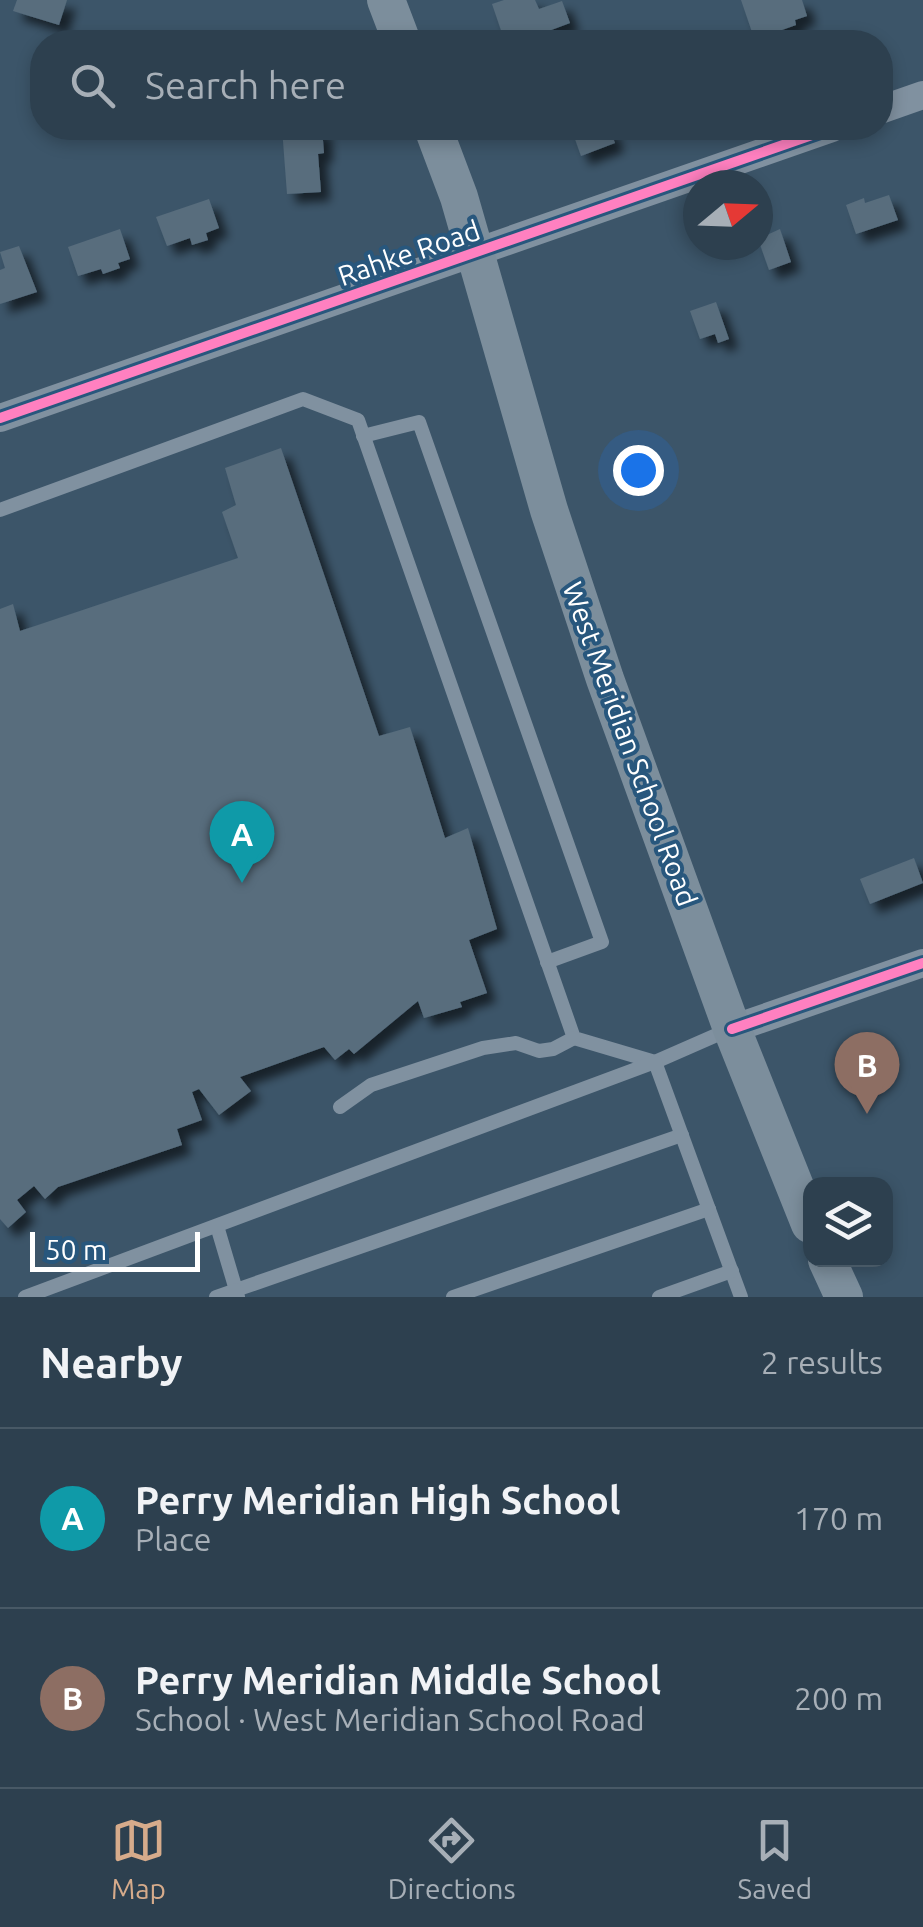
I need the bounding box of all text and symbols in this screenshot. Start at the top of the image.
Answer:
search box [30,30,893,140]
icon: search [65,58,120,113]
text: Search here [145,64,346,106]
north arrow [683,170,773,260]
street label: Rahke Road [334,214,484,291]
your location [613,445,664,496]
street label: West Meridian School Road [557,578,704,910]
pin: A [210,800,274,883]
pin: B [834,1032,900,1114]
map controls [803,1177,893,1267]
button: layers [803,1177,893,1267]
scale bar [30,1227,200,1272]
text: 50 m [45,1234,107,1265]
text: Nearby [40,1339,183,1386]
text: 2 results [761,1344,883,1380]
text: Perry Meridian High School [135,1479,620,1521]
text: A [61,1500,84,1536]
text: 170 m [794,1500,883,1536]
text: Place [135,1521,211,1557]
text: Perry Meridian Middle School [135,1659,661,1701]
text: B [62,1680,83,1716]
text: 200 m [794,1680,883,1716]
text: School · West Meridian School Road [135,1701,645,1737]
tab: Map [111,1813,166,1904]
tab: Directions [388,1813,516,1904]
tab: Saved [738,1813,812,1904]

